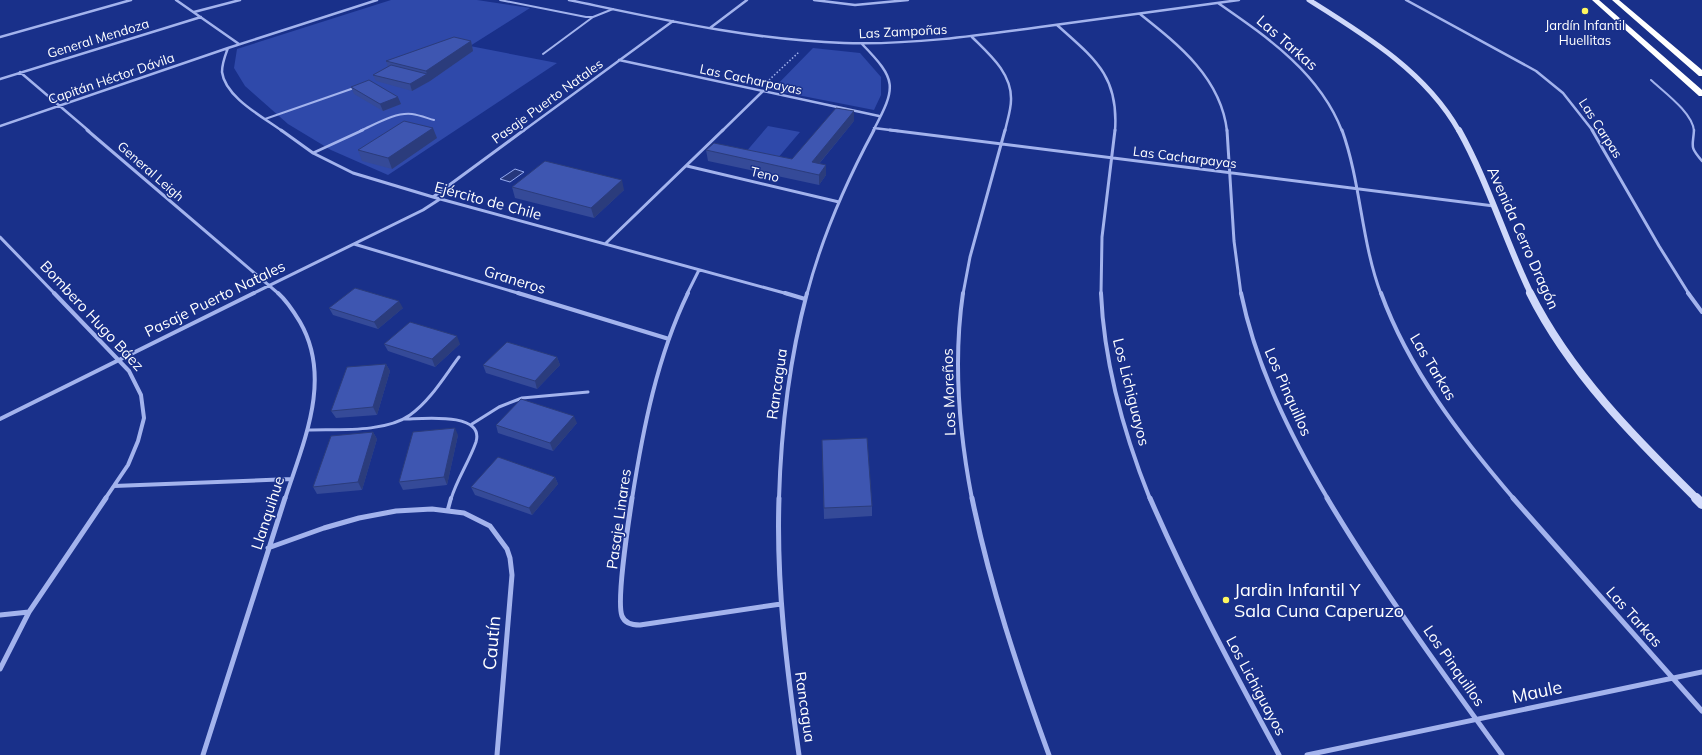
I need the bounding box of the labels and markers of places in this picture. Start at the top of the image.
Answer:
marker: Jardín Infantil Huellitas [1580,6,1590,16]
place label: Jardín Infantil Huellitas [1545,17,1625,48]
place label: Jardin Infantil Y Sala Cuna Caperuzo [1234,578,1404,622]
marker: Jardin Infantil Y Sala Cuna Caperuzo [1221,595,1231,605]

